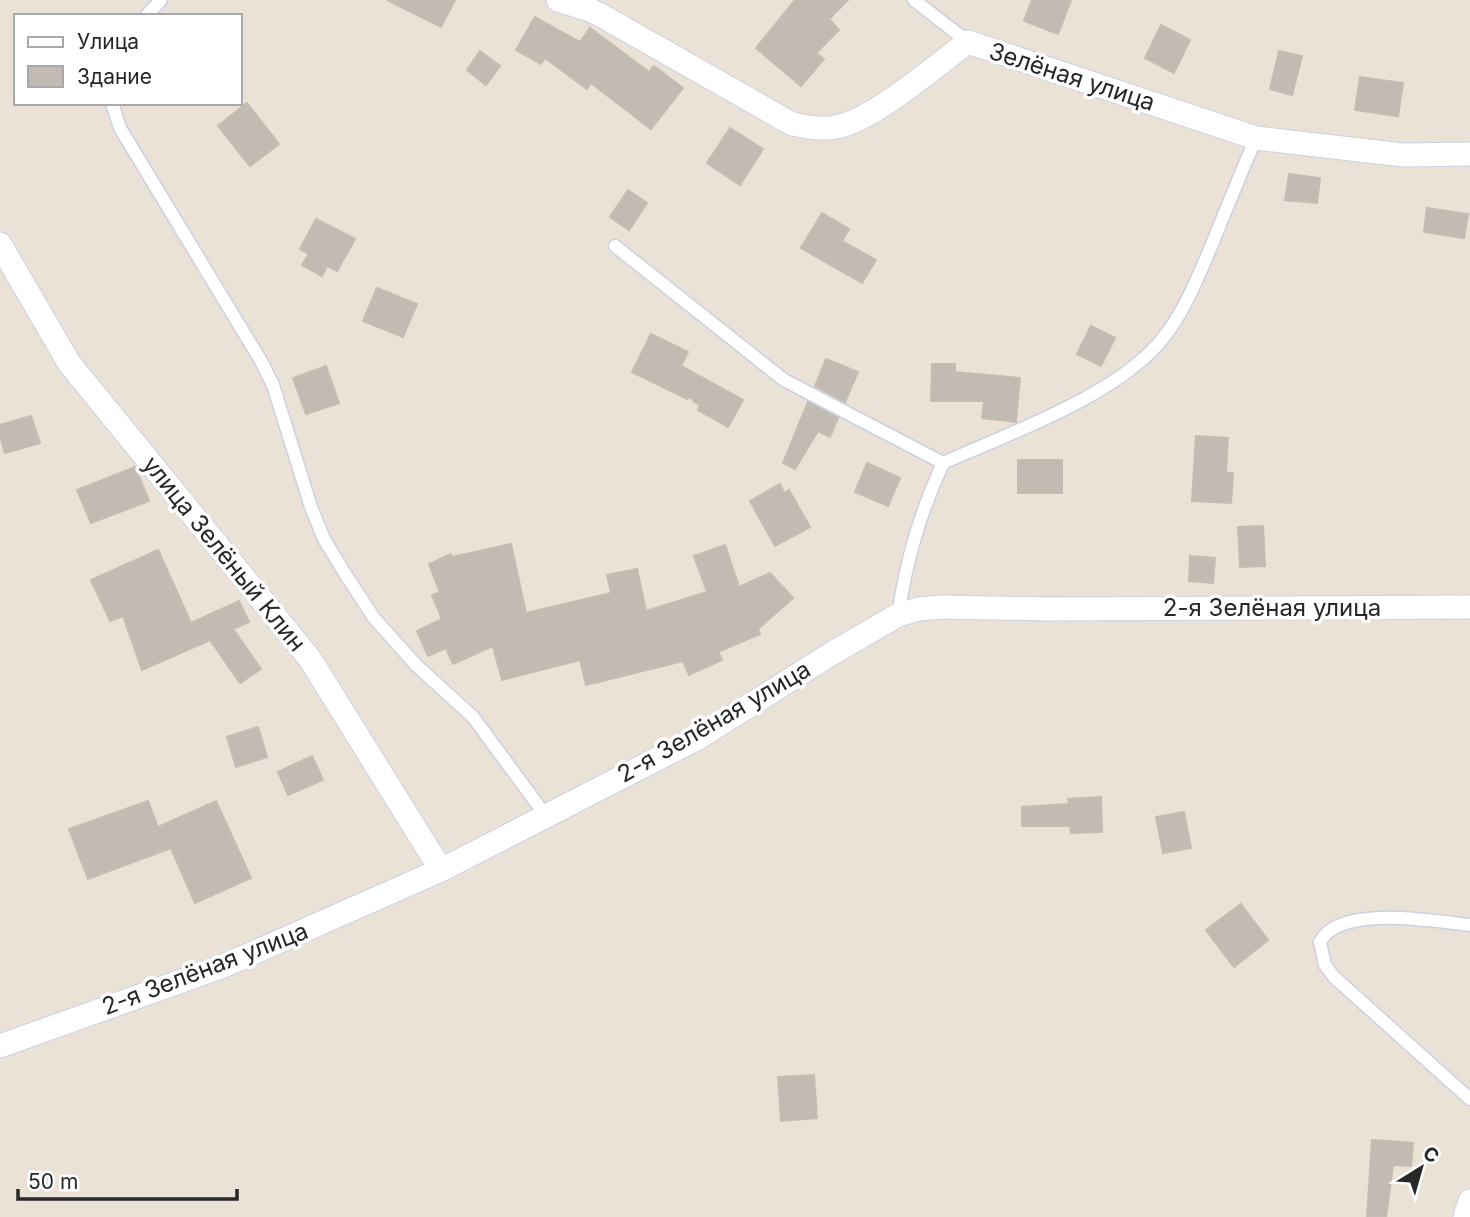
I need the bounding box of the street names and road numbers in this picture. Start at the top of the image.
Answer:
street label: Зелёная улица [986,36,1159,117]
street label: улица Зелёный Клин [137,450,312,657]
street label: 2-я Зелёная улица [1163,593,1381,622]
street label: 2-я Зелёная улица [612,654,816,789]
street label: 2-я Зелёная улица [98,916,312,1021]

